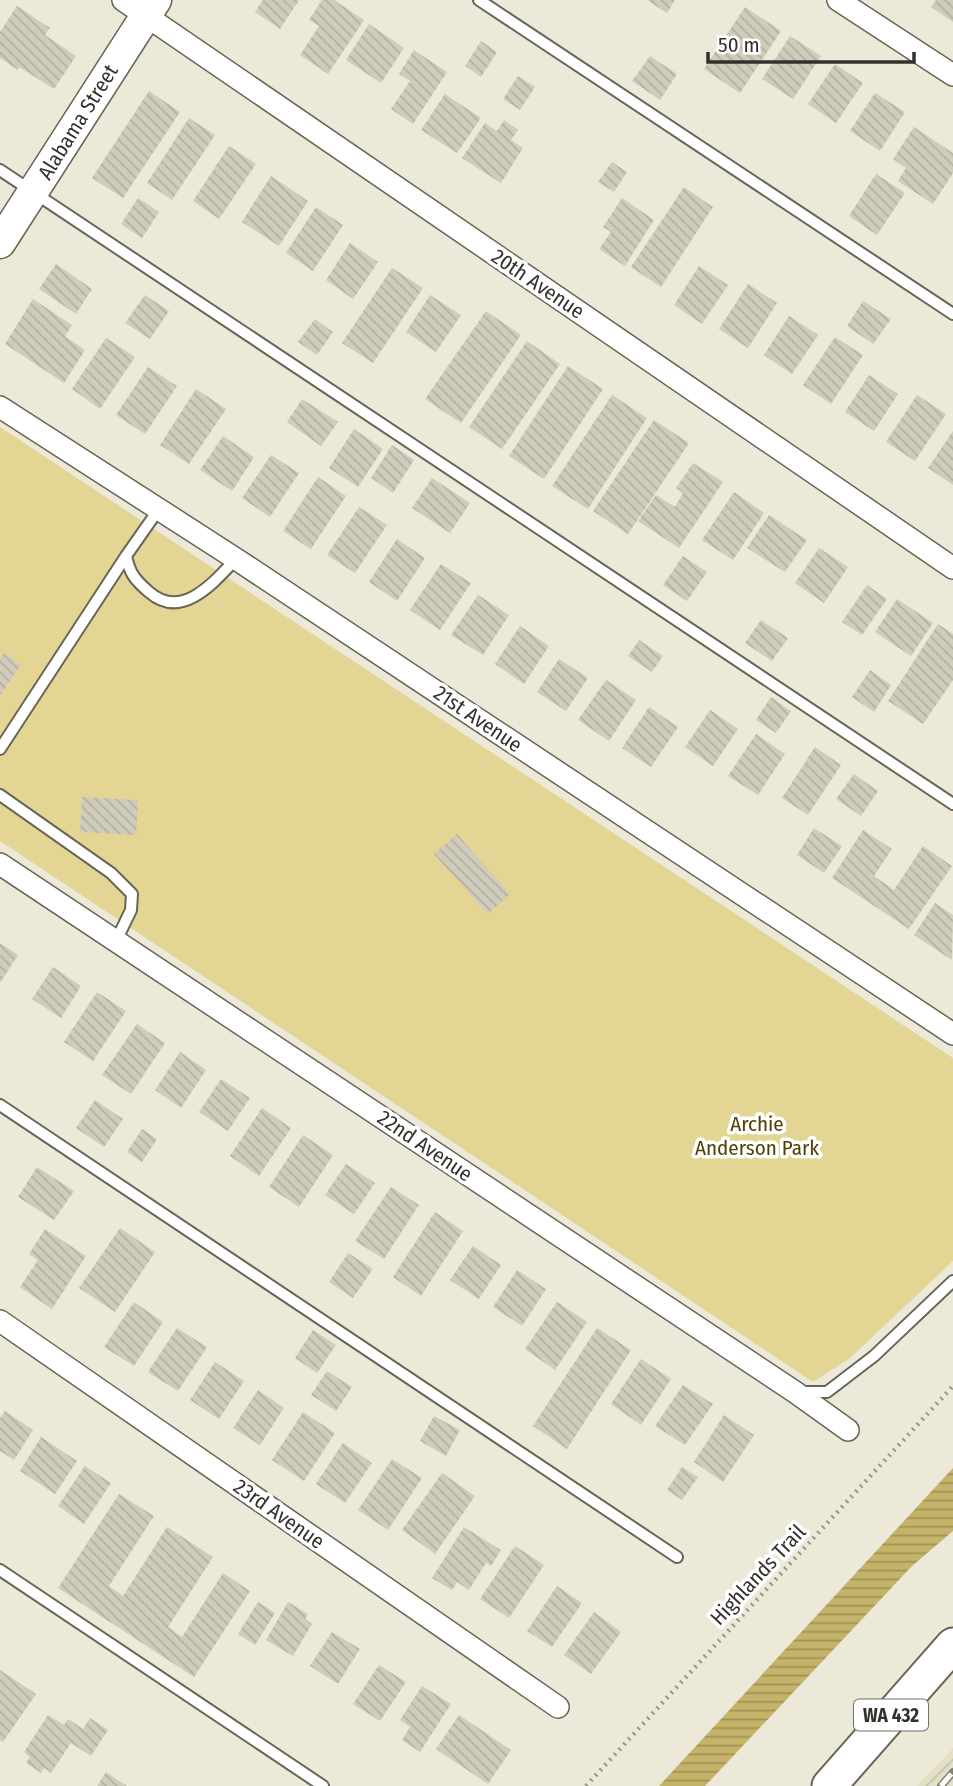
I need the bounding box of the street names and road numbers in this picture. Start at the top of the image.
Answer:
street label: Alabama Street [32,59,124,184]
street label: 20th Avenue [487,244,589,324]
street label: 21st Avenue [429,680,527,758]
street label: 22nd Avenue [373,1105,477,1187]
street label: 23rd Avenue [229,1473,329,1555]
street label: Highlands Trail [705,1519,811,1631]
road number: WA 432 [854,1700,928,1730]

